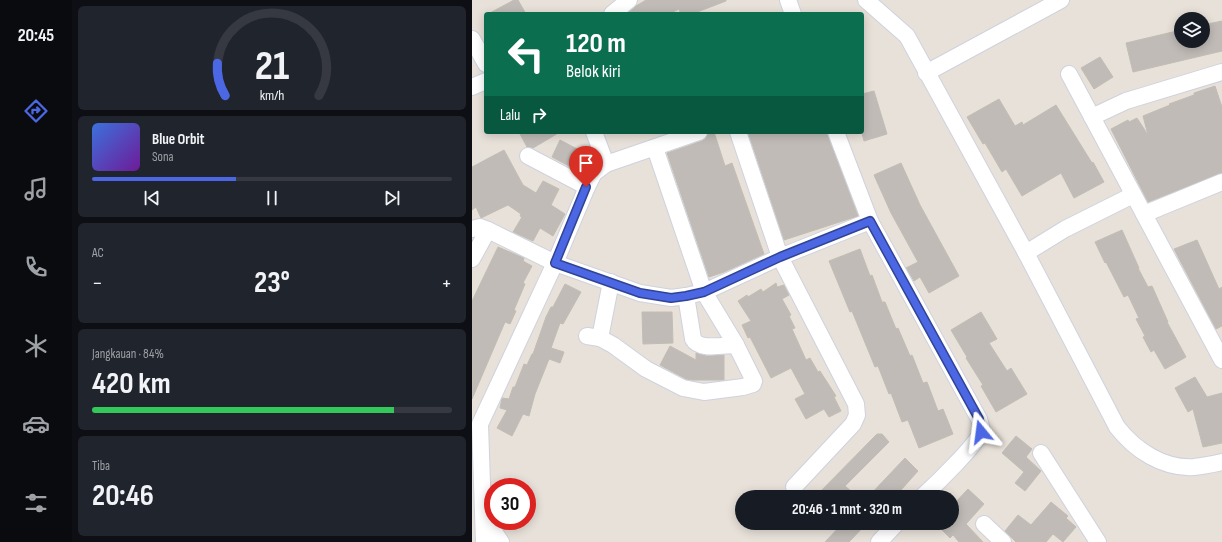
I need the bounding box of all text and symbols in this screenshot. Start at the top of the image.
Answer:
map controls [1174,12,1210,48]
button: layers [1174,12,1210,48]
text: 20:45 [18,25,54,46]
text: 120 m [566,27,626,60]
icon: left [500,28,552,80]
text: 21 [255,42,289,91]
text: Belok kiri [566,61,621,82]
text: km/h [260,87,284,104]
icon: directions [22,97,50,125]
icon: right [528,104,550,126]
text: Lalu [500,106,520,125]
text: Blue Orbit [152,130,204,149]
pin [569,146,603,187]
text: Sona [152,149,174,165]
icon: arrive [575,152,597,174]
icon: music [22,175,50,203]
icon: previous [141,187,163,209]
icon: pause [261,187,283,209]
icon: next [381,187,403,209]
text: AC [92,245,104,261]
icon: phone [22,253,50,281]
text: 23° [254,265,290,301]
text: − [92,270,103,297]
text: + [441,270,452,297]
icon: climate [22,332,50,360]
text: Jangkauan · 84% [92,346,164,362]
text: 420 km [92,366,171,402]
icon: car [22,410,50,438]
position arrow [960,411,1002,453]
text: Tiba [92,458,110,474]
text: 20:46 [92,478,154,514]
speed limit sign: 30 [484,478,536,530]
icon: filters [22,489,50,517]
text: 20:46 · 1 mnt · 320 m [792,500,902,519]

